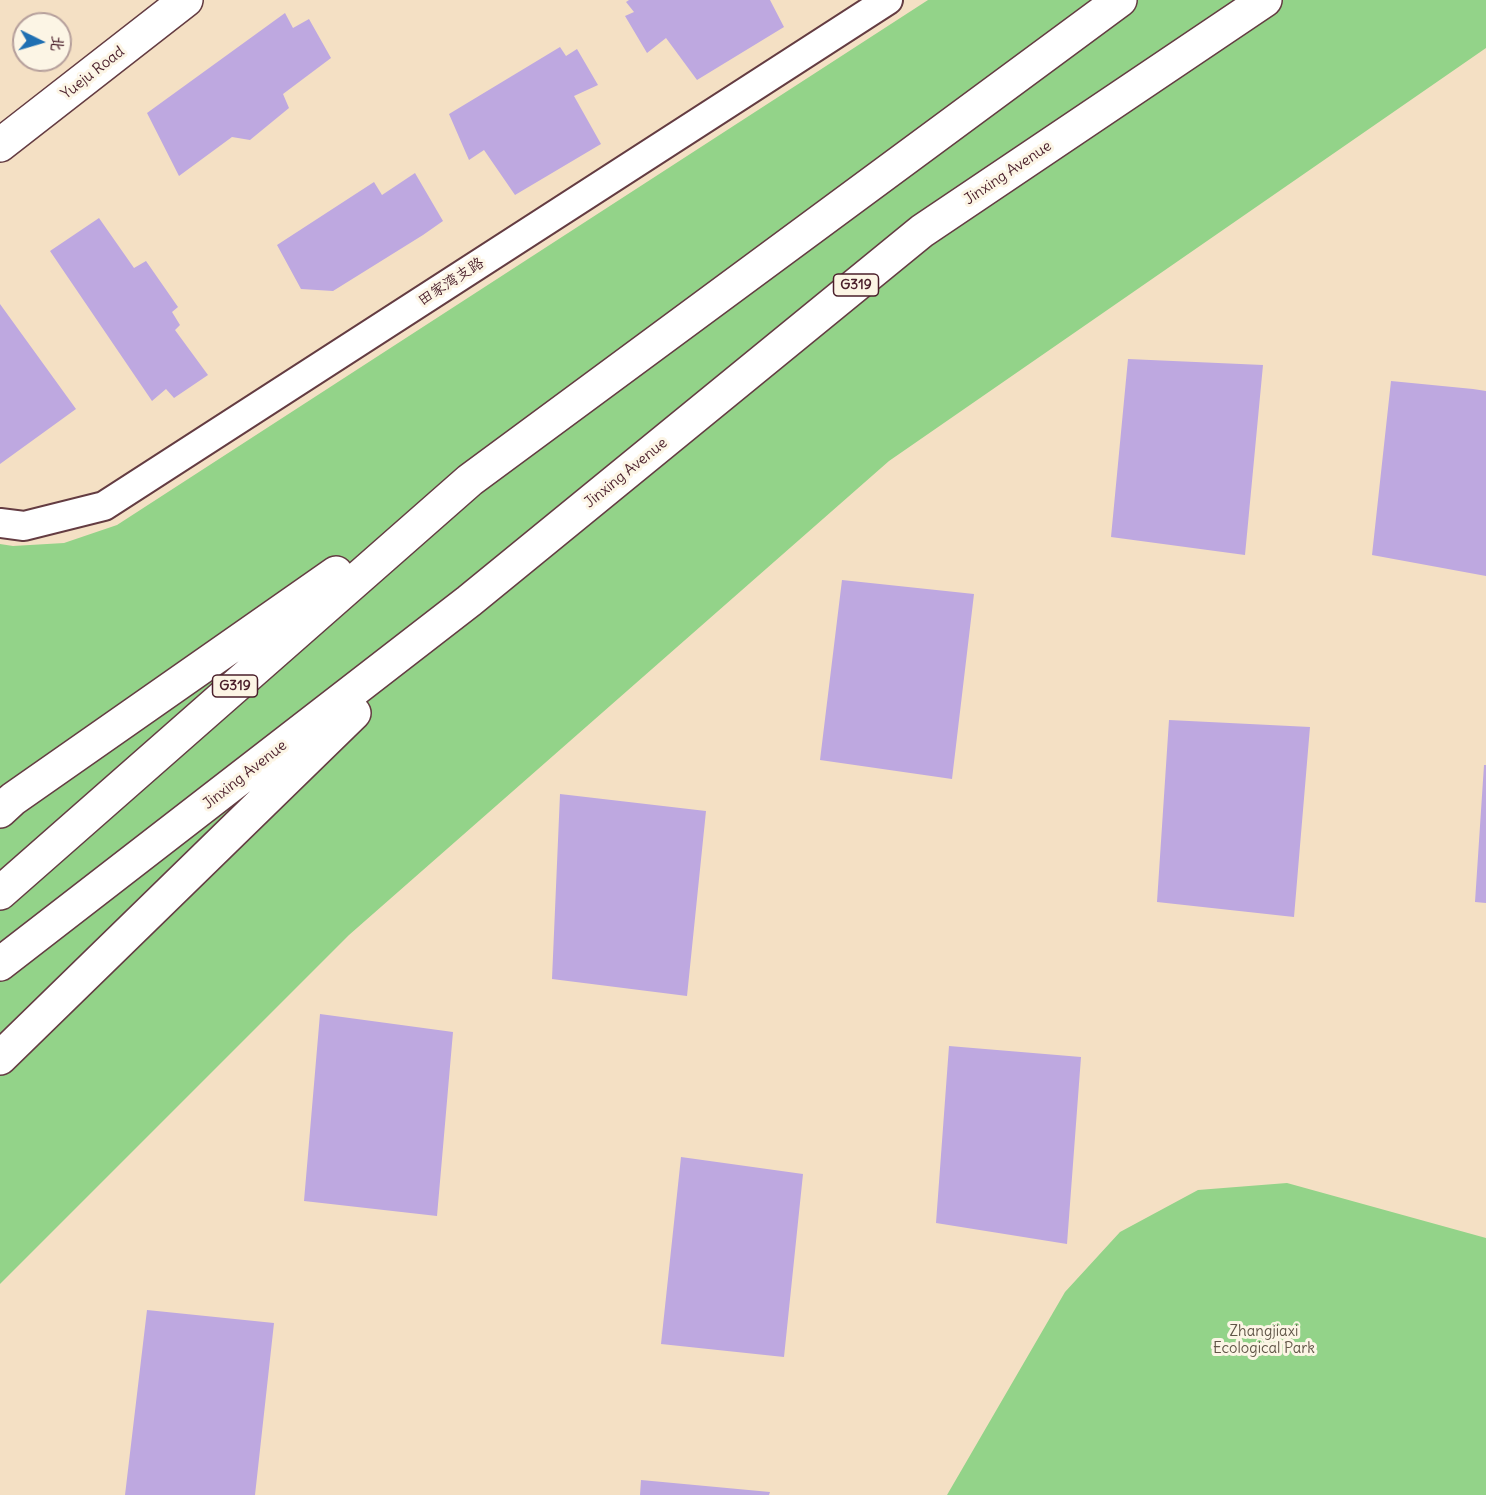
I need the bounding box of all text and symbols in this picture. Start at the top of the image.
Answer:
north arrow [12,12,72,72]
text: 北 [47,35,69,52]
street label: Yueju Road [58,43,128,103]
street label: Jinxing Avenue [961,137,1055,209]
street label: 田家湾支路 [415,254,487,310]
road number: G319 [834,274,878,296]
street label: Jinxing Avenue [581,434,671,512]
road number: G319 [212,675,258,697]
street label: Jinxing Avenue [199,737,291,813]
park label: Zhangjiaxi Ecological Park [1213,1323,1315,1358]

